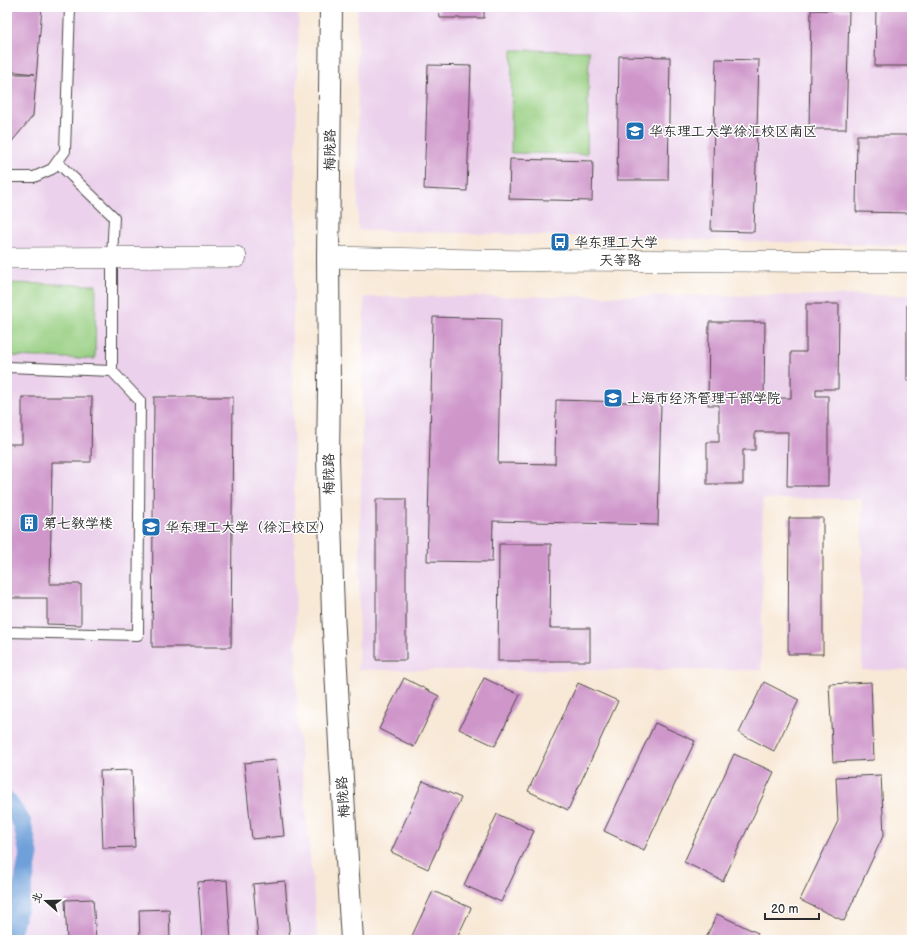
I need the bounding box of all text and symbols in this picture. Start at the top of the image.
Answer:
school or university icon: 华东理工大学徐汇校区南区 [624,120,646,142]
place label: 华东理工大学徐汇校区南区 [649,123,817,140]
street label: 梅陇路 [321,129,339,171]
bus stop icon: 华东理工大学 [549,231,571,253]
place label: 华东理工大学 [574,234,658,251]
street label: 天等路 [599,252,641,269]
school or university icon: 上海市经济管理干部学院 [602,387,624,409]
place label: 上海市经济管理干部学院 [627,390,781,407]
street label: 梅陇路 [320,453,338,495]
building icon: 第七教学楼 [18,512,40,534]
place label: 第七教学楼 [43,515,113,532]
school or university icon: 华东理工大学（徐汇校区） [140,516,162,538]
place label: 华东理工大学（徐汇校区） [165,519,333,536]
street label: 梅陇路 [333,775,353,819]
north arrow [26,881,66,921]
text: 北 [29,890,45,905]
scale bar [765,895,819,921]
text: 20 m [771,902,798,917]

